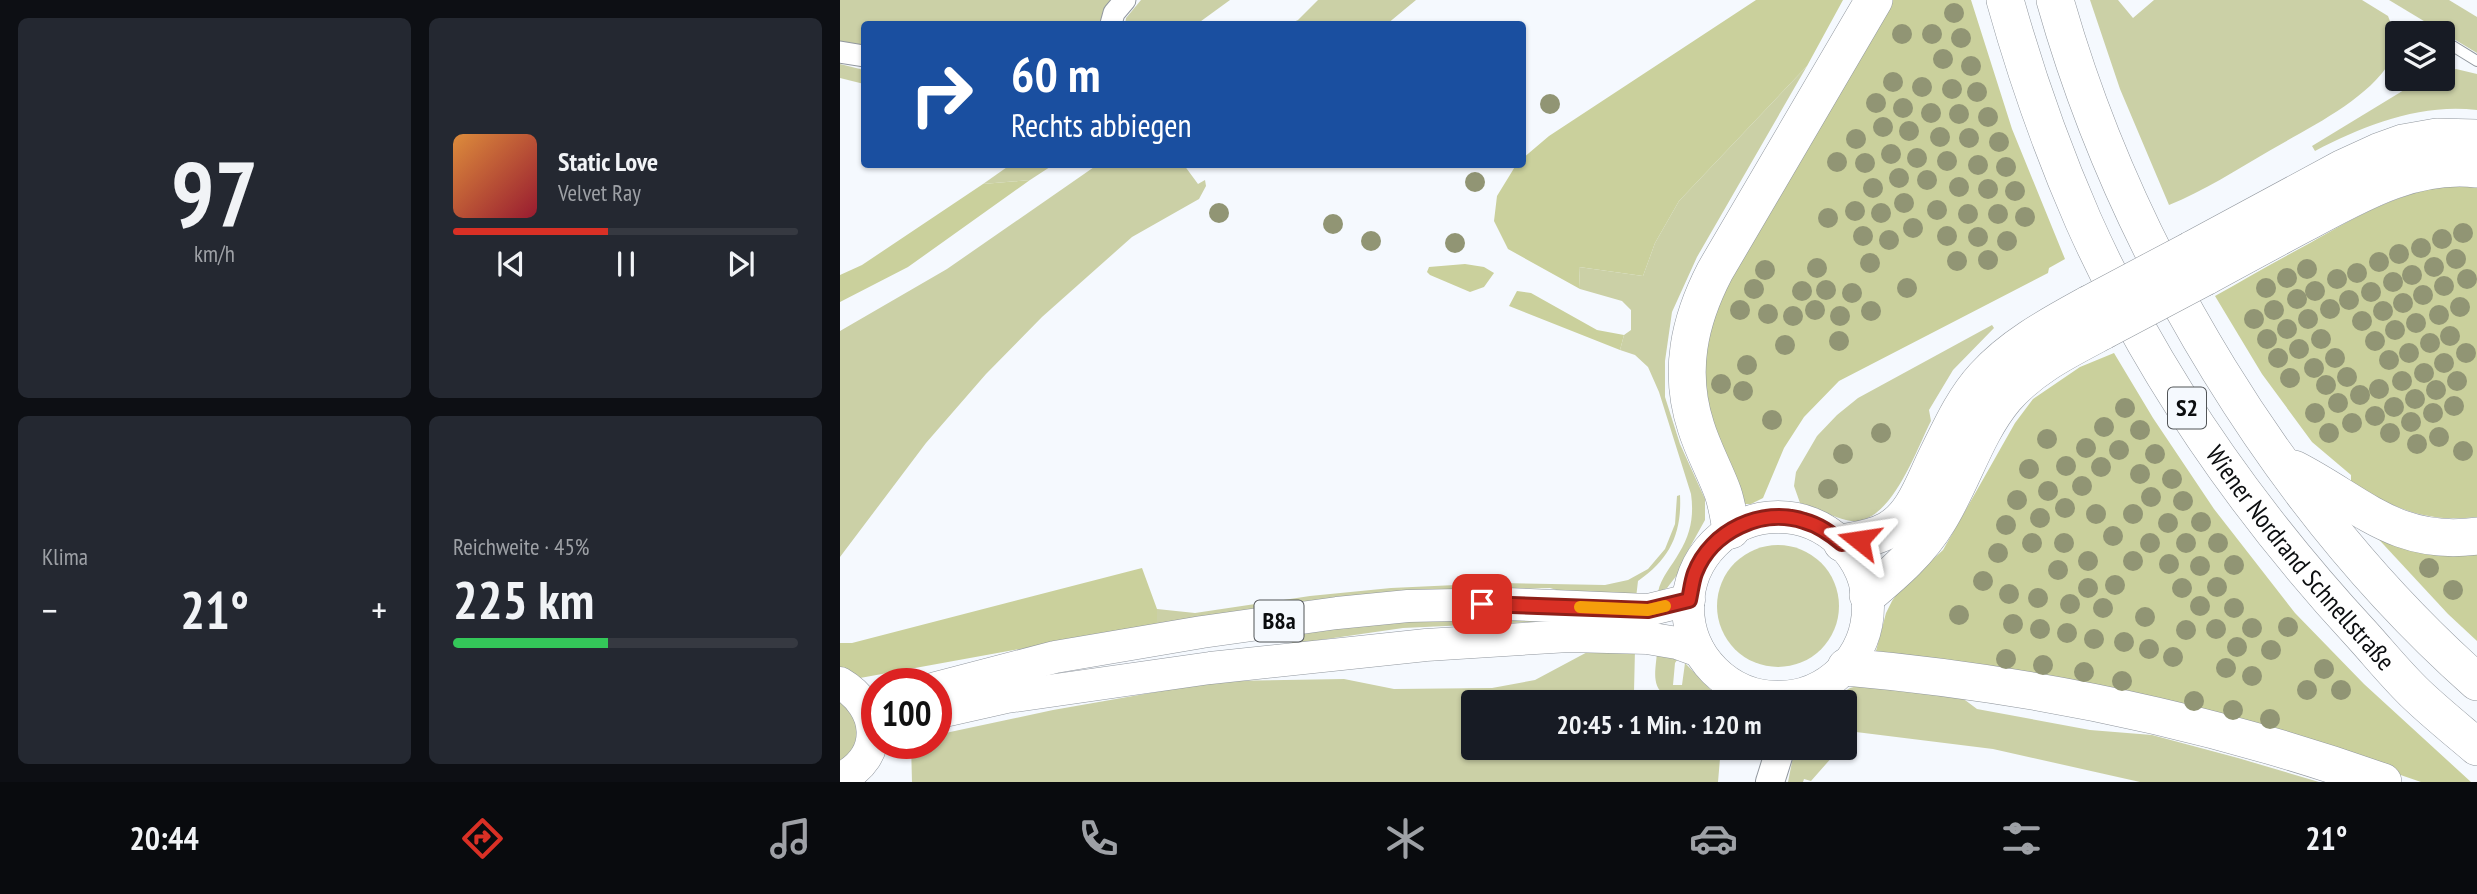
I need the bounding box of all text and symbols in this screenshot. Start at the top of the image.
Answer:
map controls [2385,21,2455,91]
button: layers [2385,21,2455,91]
text: 60 m [1011,42,1100,106]
icon: right [896,49,987,140]
text: Rechts abbiegen [1011,104,1192,146]
text: 97 [171,134,258,252]
text: Static Love [558,145,658,178]
text: Velvet Ray [558,178,641,207]
text: km/h [194,239,235,268]
icon: previous [492,245,530,283]
icon: pause [607,245,645,283]
icon: next [722,245,760,283]
road number: S2 [2168,388,2206,428]
street label: Wiener Nordrand Schnellstraße [2199,439,2402,677]
position arrow [1822,503,1896,577]
text: Reichweite · 45% [453,532,589,561]
text: Klima [42,542,88,571]
text: 225 km [453,566,594,633]
pin [1452,574,1512,634]
text: 21° [180,576,249,643]
text: − [42,585,58,634]
text: + [371,585,387,634]
icon: arrive [1463,585,1501,623]
road number: B8a [1254,600,1304,642]
speed limit sign: 100 [861,668,952,759]
text: 20:45 · 1 Min. · 120 m [1557,708,1761,741]
icon: directions [458,814,507,863]
icon: music [766,814,815,863]
icon: phone [1074,814,1123,863]
icon: climate [1381,814,1430,863]
icon: car [1689,814,1738,863]
icon: filters [1997,814,2046,863]
text: 20:44 [129,817,199,859]
text: 21° [2305,817,2348,859]

